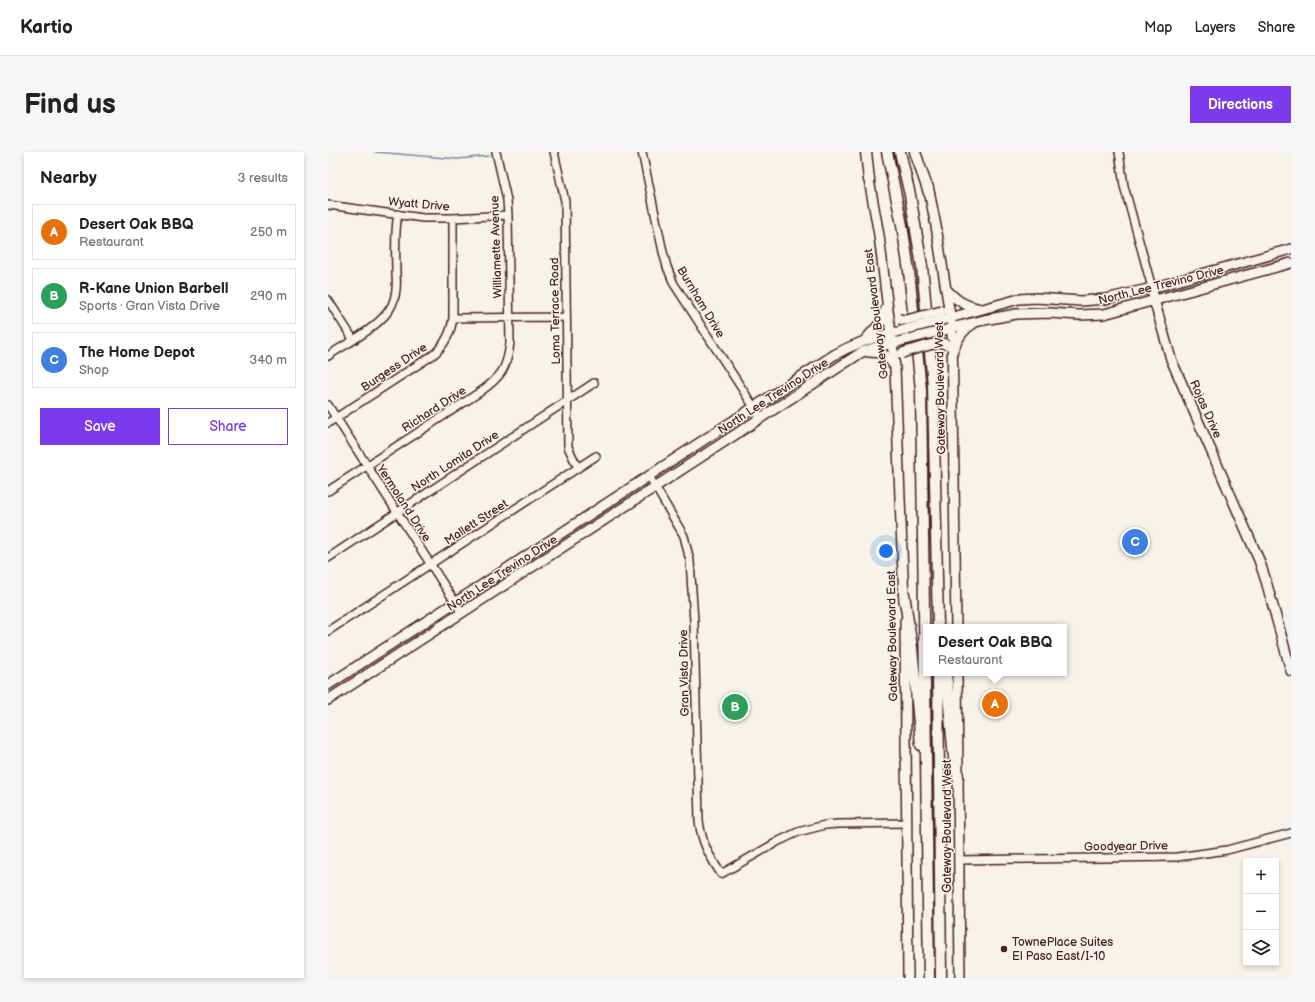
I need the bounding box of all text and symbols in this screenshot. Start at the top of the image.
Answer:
text: Kartio [20,16,73,39]
text: Map [1144,19,1172,36]
text: Layers [1194,19,1236,36]
text: Share [1258,19,1295,36]
button: Directions [1190,86,1291,123]
text: Find us [24,88,116,121]
text: Nearby [40,168,97,188]
text: 3 results [237,170,288,186]
street label: Wyatt Drive [388,194,450,215]
street label: Williamette Avenue [487,195,506,299]
text: Desert Oak BBQ [79,215,193,234]
text: A [50,224,58,240]
text: 250 m [250,224,287,240]
text: Restaurant [79,234,144,250]
street label: Gateway Boulevard East [861,248,892,380]
street label: Loma Terrace Road [547,257,564,365]
street label: North Lee Trevino Drive [1097,263,1225,308]
street label: Burnham Drive [673,264,728,341]
text: R-Kane Union Barbell [79,279,228,298]
text: B [49,288,59,304]
text: 290 m [250,288,287,304]
text: Sports · Gran Vista Drive [79,298,220,314]
street label: Gateway Boulevard West [932,321,949,455]
street label: Burgess Drive [358,340,430,395]
text: The Home Depot [79,343,195,362]
text: C [49,352,59,368]
text: 340 m [249,352,287,368]
street label: North Lee Trevino Drive [715,355,831,438]
text: Shop [79,362,109,378]
street label: Rojas Drive [1186,378,1225,441]
street label: Richard Drive [399,383,469,436]
button: Save [40,408,160,445]
button: Share [168,408,288,445]
street label: North Lomita Drive [409,427,502,495]
street label: Yermoland Drive [373,461,434,545]
street label: Mallett Street [442,496,511,549]
pin: C [1122,527,1148,557]
street label: North Lee Trevino Drive [444,532,560,615]
your location [876,541,896,561]
street label: Gateway Boulevard East [884,570,901,702]
popup [923,624,1067,676]
street label: Gran Vista Drive [676,629,693,717]
text: Desert Oak BBQ [938,633,1052,652]
text: Restaurant [938,652,1003,668]
pin: A [982,689,1008,719]
pin: B [722,692,748,722]
street label: Gateway Boulevard West [940,759,955,893]
street label: Goodyear Drive [1084,838,1168,855]
map controls [1243,858,1279,966]
button: + [1243,858,1279,894]
button: − [1243,894,1279,930]
button: layers [1243,930,1279,966]
place label: TownePlace Suites El Paso East/I-10 [1012,935,1113,964]
marker: TownePlace Suites El Paso East/I-10 [999,944,1009,954]

